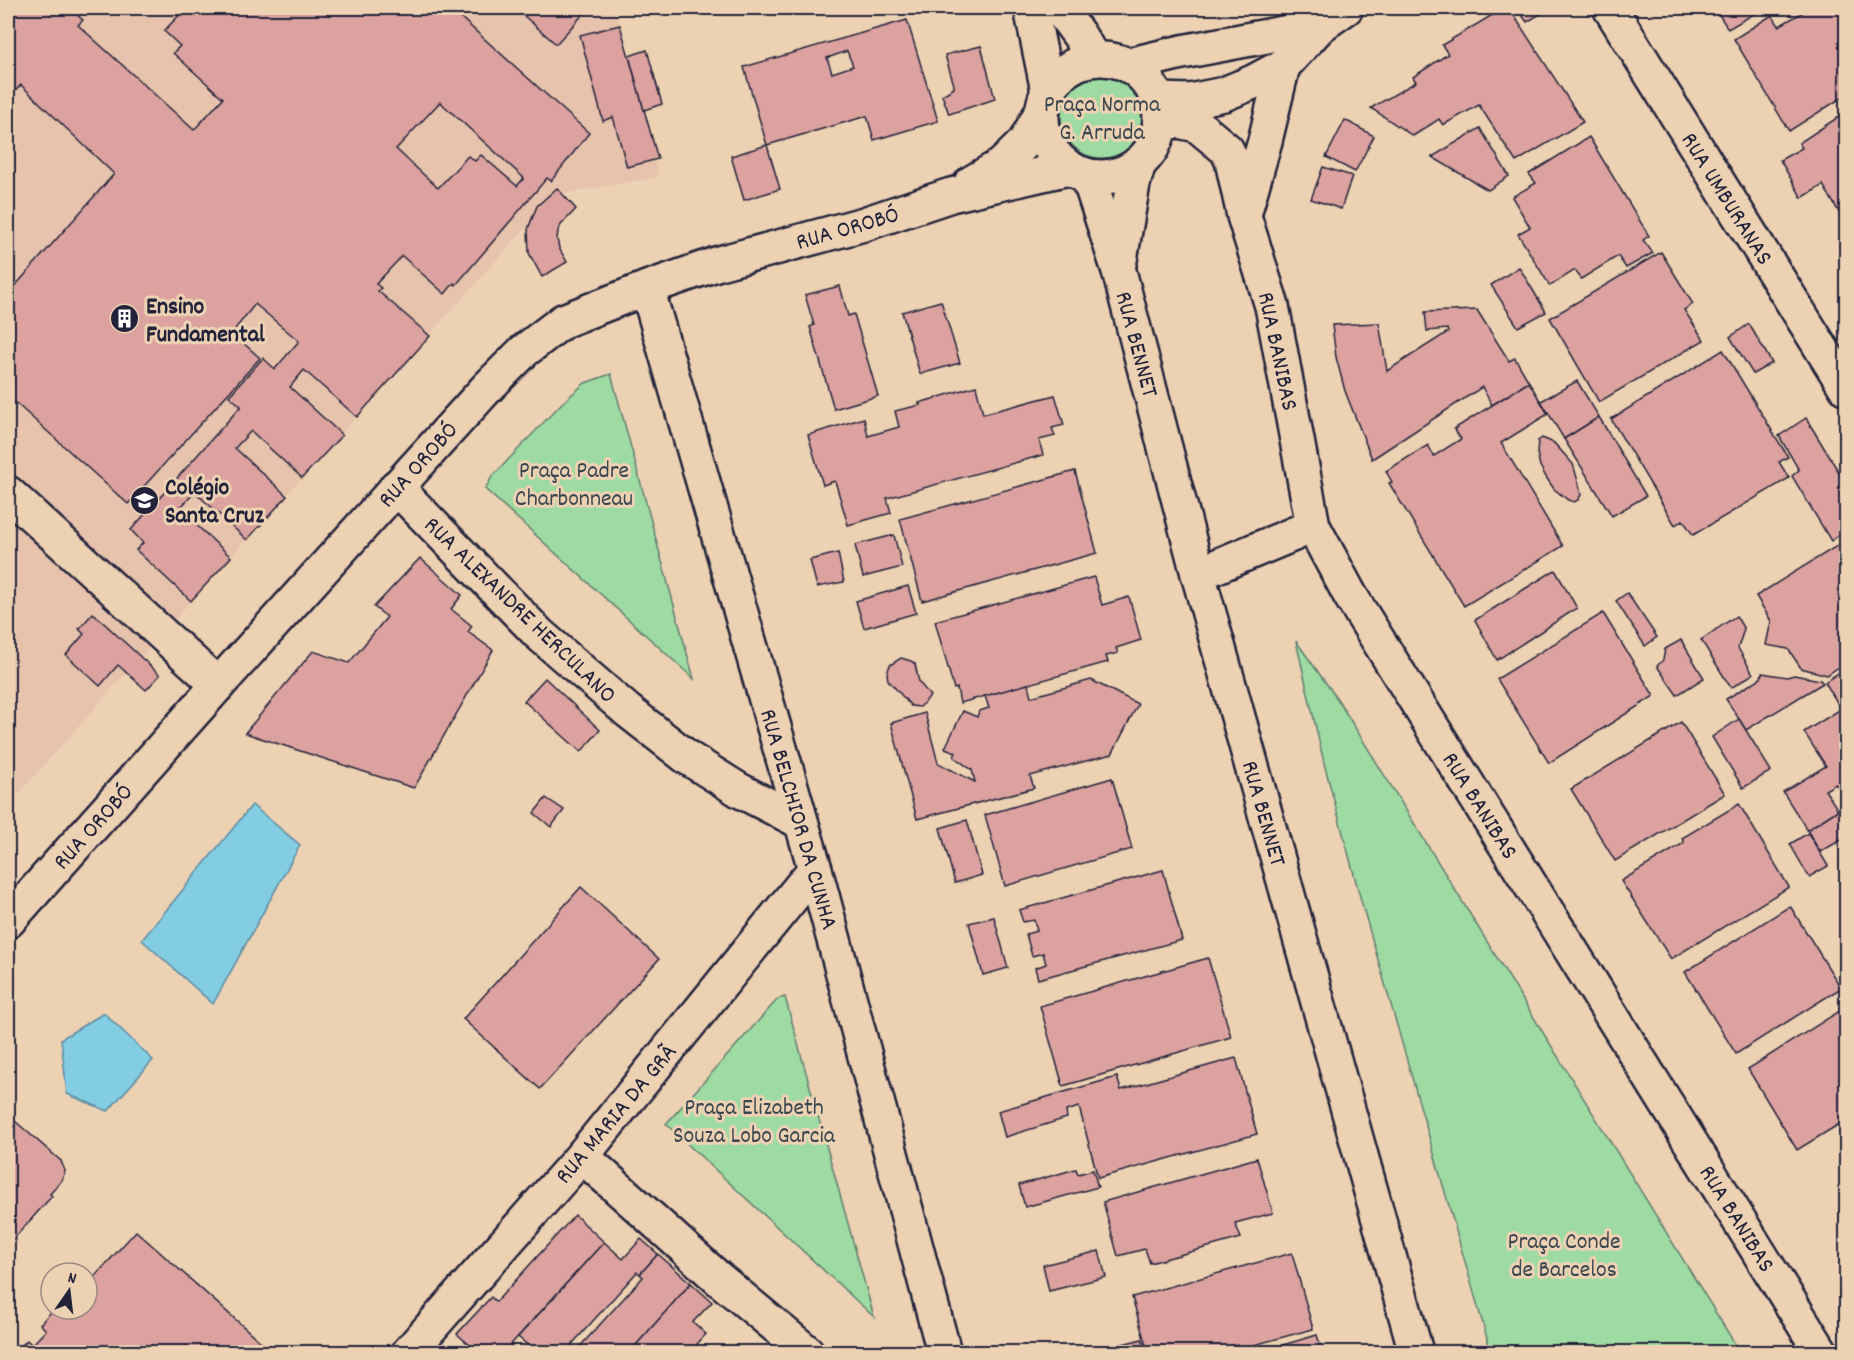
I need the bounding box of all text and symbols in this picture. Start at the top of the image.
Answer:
park label: Praça Norma G. Arruda [1044,89,1161,151]
street label: RUA UMBURANAS [1671,127,1780,273]
street label: RUA OROBÓ [792,199,903,261]
street label: RUA BENNET [1105,288,1166,402]
street label: RUA BANIBAS [1247,289,1305,414]
place label: Ensino Fundamental [146,291,265,353]
building icon: Ensino Fundamental [109,303,141,335]
street label: RUA OROBÓ [371,415,467,517]
park label: Praça Padre Charbonneau [515,455,633,517]
place label: Colégio Santa Cruz [165,472,265,534]
school or university icon: Colégio Santa Cruz [128,484,160,516]
street label: RUA ALEXANDRE HERCULANO [415,510,623,712]
street label: RUA BELCHIOR DA CUNHA [749,705,845,934]
street label: RUA BANIBAS [1432,746,1525,867]
street label: RUA BENNET [1231,757,1293,871]
street label: RUA OROBÓ [46,777,142,879]
street label: RUA MARIA DA GRÃ [548,1037,686,1192]
park label: Praça Elizabeth Souza Lobo Garcia [673,1092,836,1154]
street label: RUA BANIBAS [1689,1159,1782,1280]
park label: Praça Conde de Barcelos [1508,1226,1620,1288]
north arrow [39,1261,99,1321]
text: N [65,1267,79,1291]

